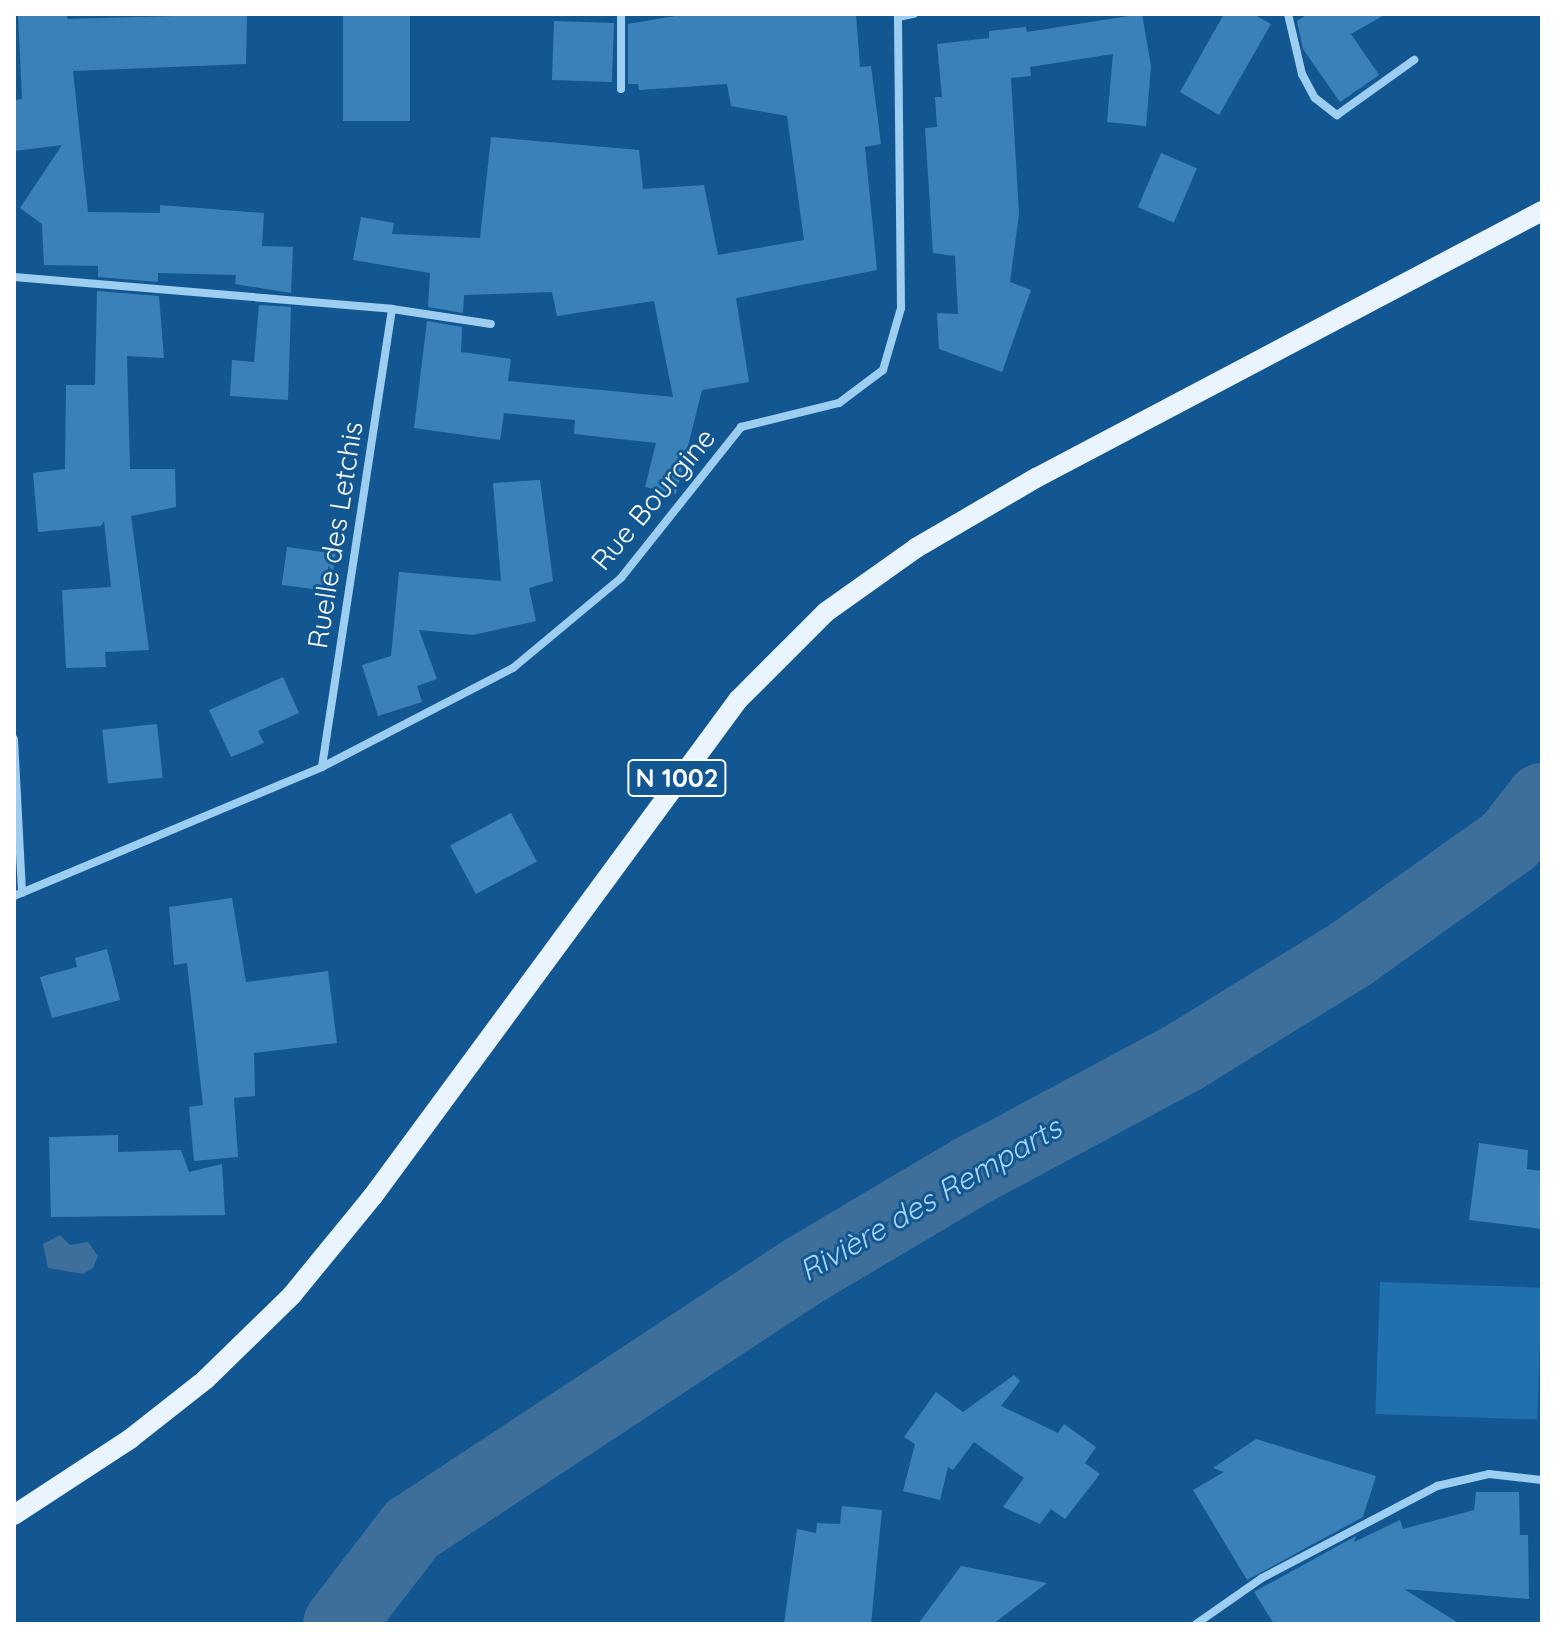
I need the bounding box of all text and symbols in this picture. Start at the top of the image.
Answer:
street label: Ruelle des Letchis [300,419,370,651]
street label: Rue Bourgine [584,421,722,577]
road number: N 1002 [627,756,727,800]
water label: Rivière des Remparts [793,1109,1067,1289]

